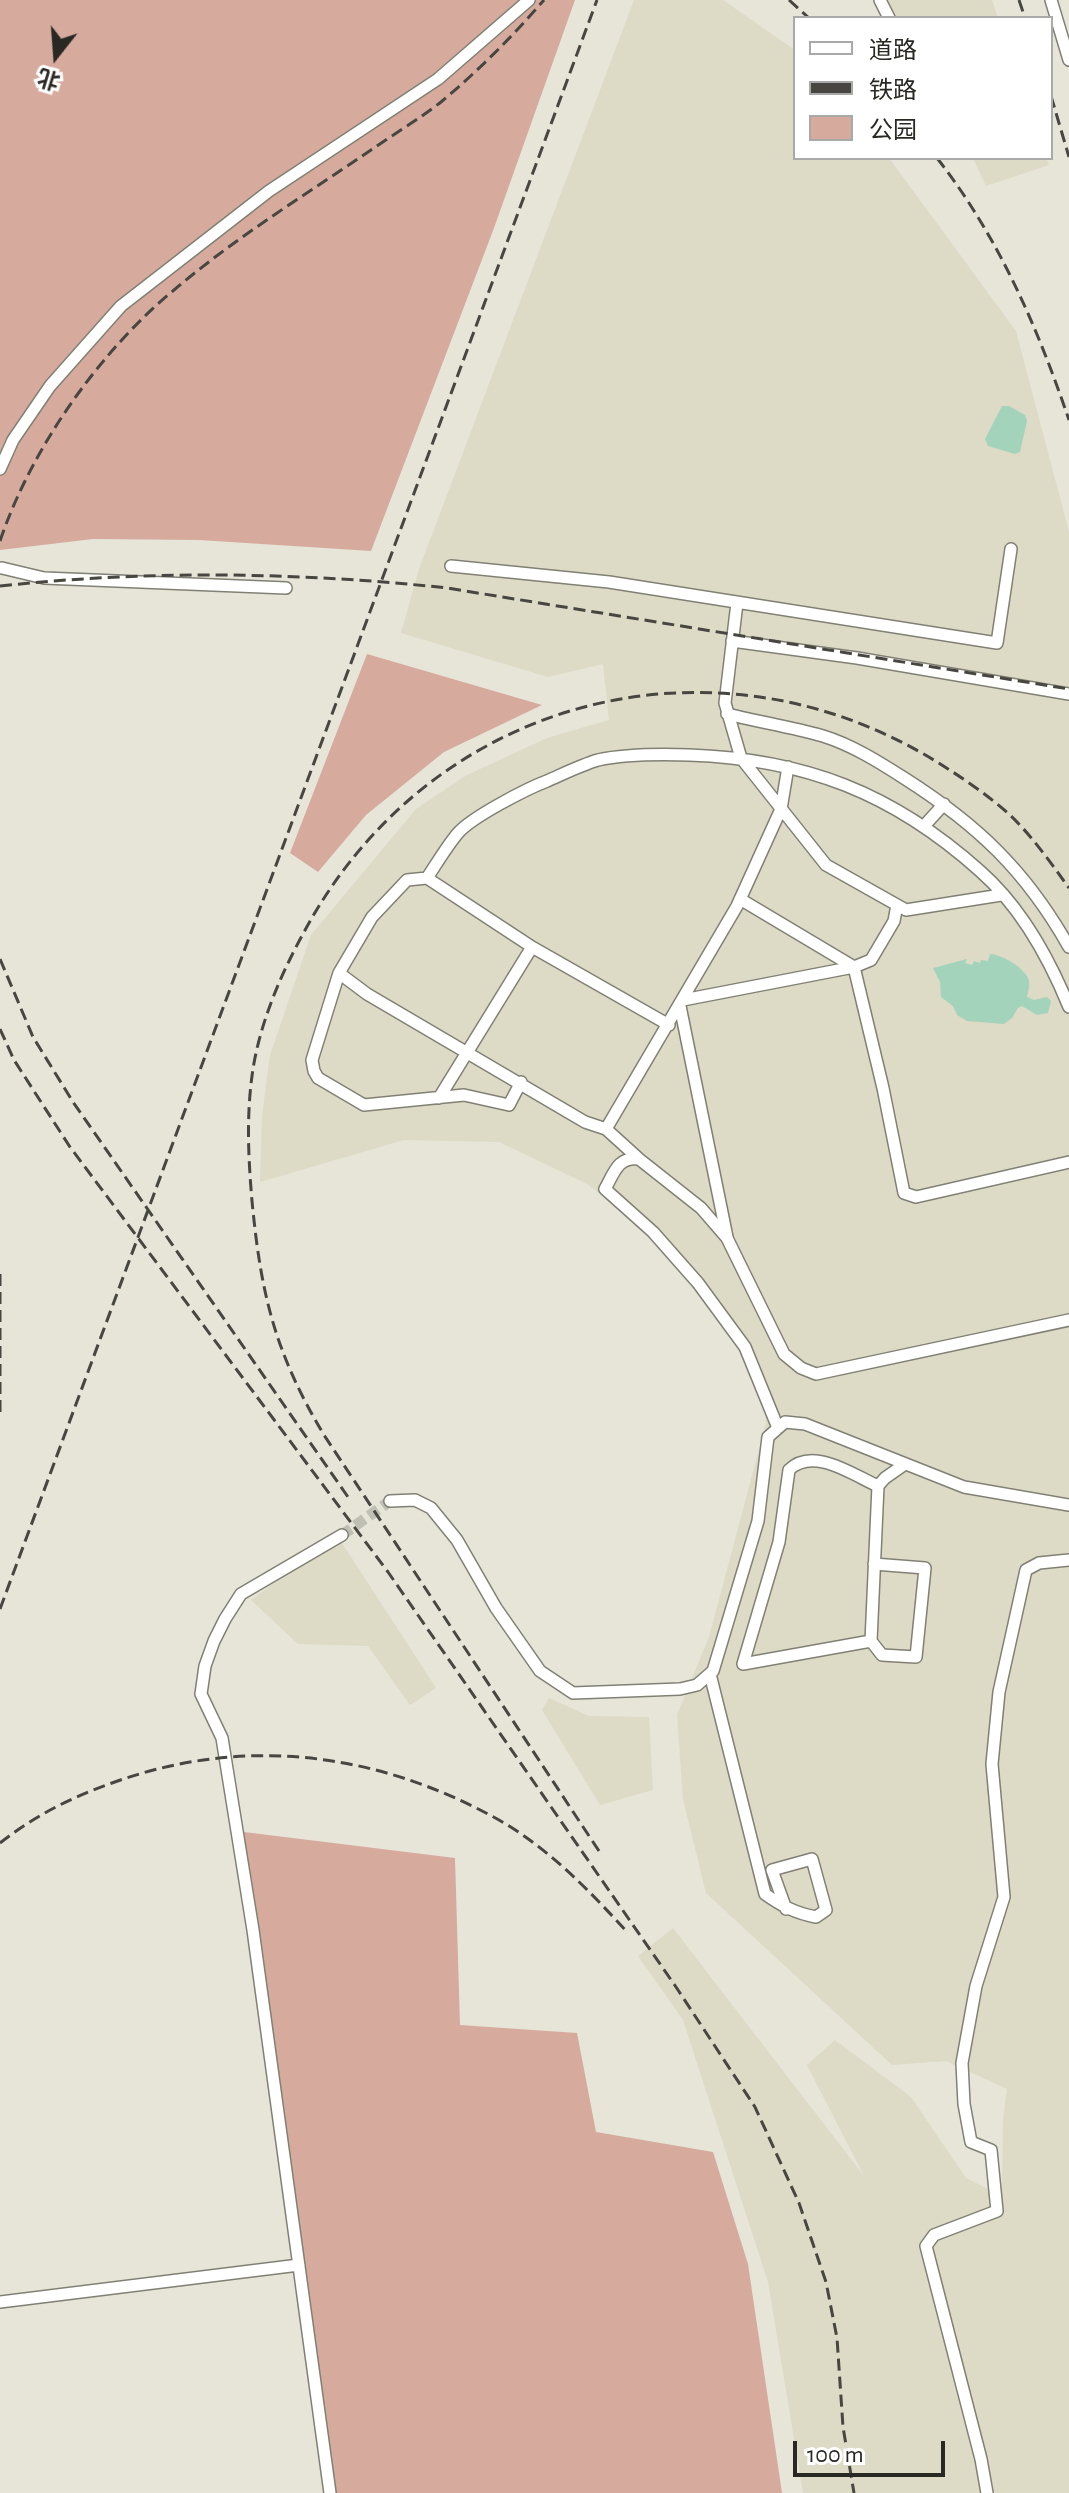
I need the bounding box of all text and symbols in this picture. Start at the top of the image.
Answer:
north arrow [16,16,96,96]
legend [793,16,1053,160]
text: 道路 [869,39,917,63]
text: 北 [35,65,63,93]
text: 铁路 [869,79,917,103]
text: 公园 [869,119,917,143]
scale bar [797,2425,949,2475]
text: 100 m [807,2443,864,2467]

